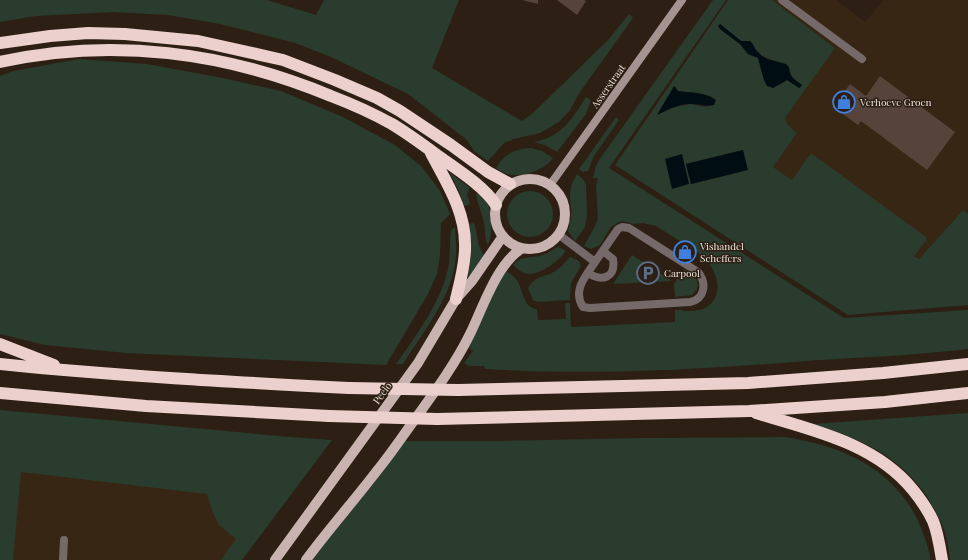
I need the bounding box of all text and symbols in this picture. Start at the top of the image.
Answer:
street label: Asserstraat [587,61,629,112]
shop icon: Verhoeve Groen [831,89,857,115]
place label: Verhoeve Groen [859,95,932,109]
shop icon: Vishandel Scheffers [672,239,698,265]
place label: Vishandel Scheffers [699,239,744,265]
parking icon: Carpool [635,260,661,286]
place label: Carpool [664,266,700,280]
street label: Peelo [369,379,395,407]

